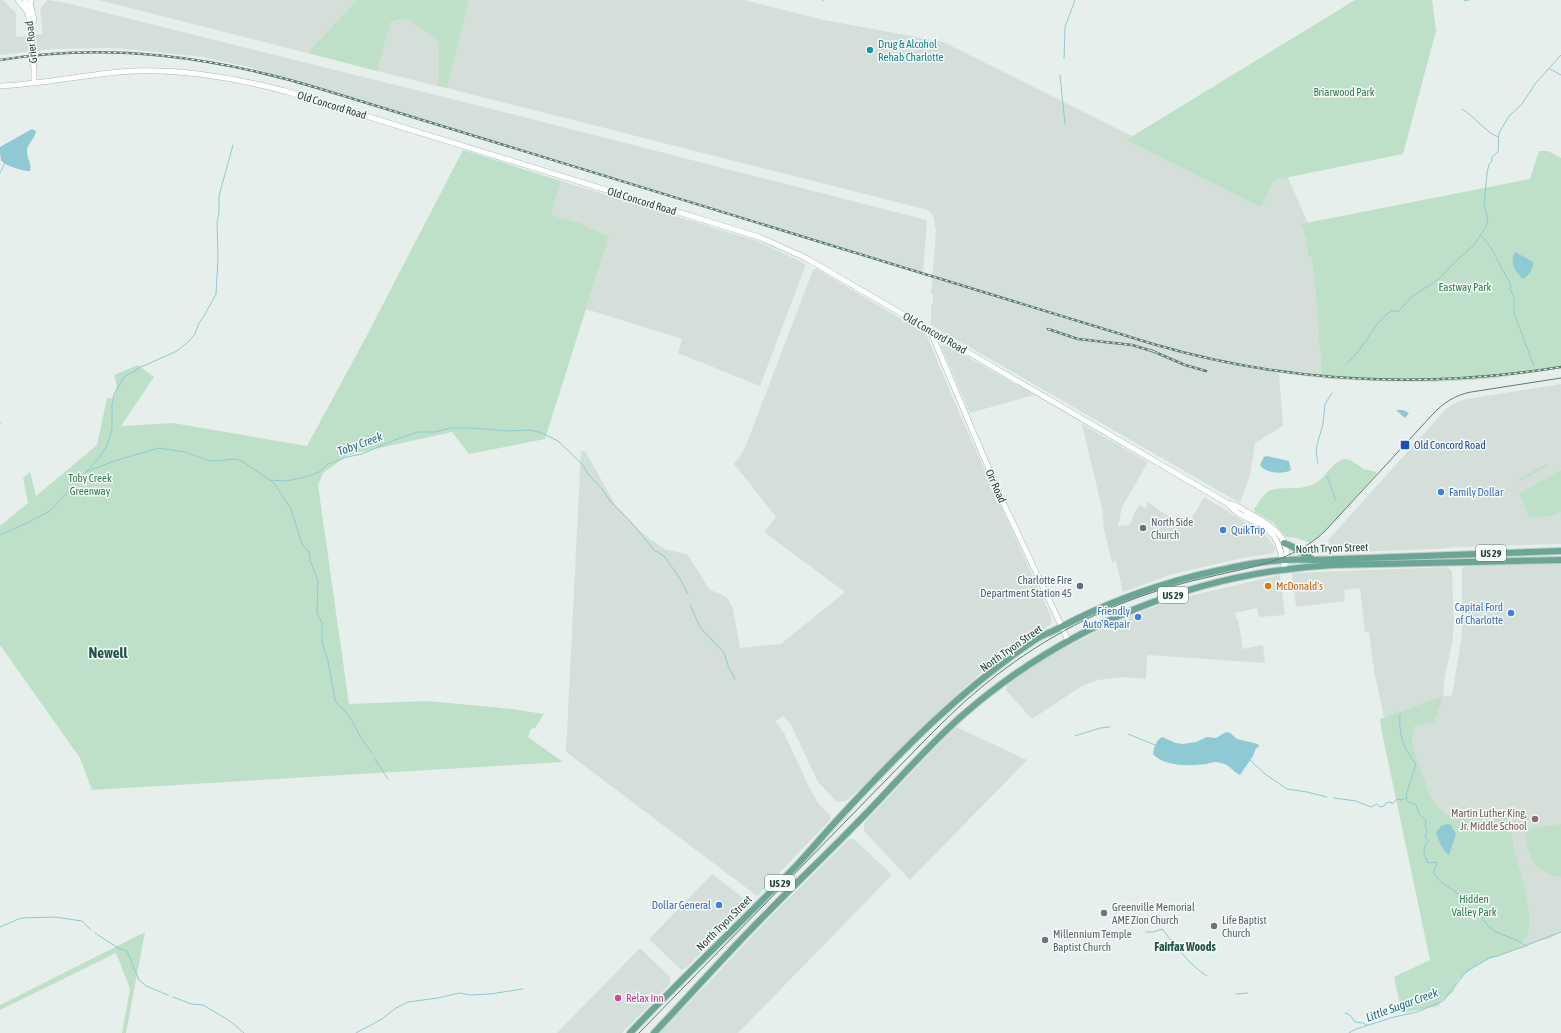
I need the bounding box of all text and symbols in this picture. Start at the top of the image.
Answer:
street label: Grier Road [23,20,39,64]
place label: Drug & Alcohol Rehab Charlotte [878,38,944,63]
marker: Drug & Alcohol Rehab Charlotte [865,45,875,55]
park label: Briarwood Park [1313,86,1375,98]
street label: Old Concord Road [296,89,368,121]
street label: Old Concord Road [606,185,678,217]
park label: Eastway Park [1439,281,1492,293]
street label: Old Concord Road [901,310,969,356]
water label: Toby Creek [336,429,385,459]
marker: Old Concord Road [1399,439,1411,451]
place label: Old Concord Road [1414,439,1486,451]
street label: Orr Road [983,467,1009,505]
park label: Toby Creek Greenway [68,472,112,497]
place label: Family Dollar [1449,486,1504,498]
marker: Family Dollar [1436,487,1446,497]
place label: North Side Church [1151,516,1193,541]
marker: North Side Church [1138,523,1148,533]
place label: QuikTrip [1231,524,1265,536]
marker: QuikTrip [1218,525,1228,535]
street label: North Tryon Street [1295,541,1369,555]
road number: US 29 [1476,545,1506,561]
place label: Charlotte Fire Department Station 45 [980,574,1072,599]
place label: McDonald's [1276,580,1323,592]
marker: Charlotte Fire Department Station 45 [1075,581,1085,591]
marker: McDonald's [1263,581,1273,591]
road number: US 29 [1158,587,1188,603]
place label: Capital Ford of Charlotte [1455,601,1503,626]
place label: Friendly Auto Repair [1083,605,1131,630]
marker: Capital Ford of Charlotte [1506,608,1516,618]
marker: Friendly Auto Repair [1133,612,1143,622]
street label: North Tryon Street [978,622,1044,674]
district label: Newell [88,644,129,661]
place label: Martin Luther King, Jr. Middle School [1451,807,1527,832]
marker: Martin Luther King, Jr. Middle School [1530,814,1540,824]
road number: US 29 [765,875,795,891]
street label: North Tryon Street [694,893,754,953]
park label: Hidden Valley Park [1451,893,1497,918]
place label: Dollar General [652,899,711,911]
marker: Dollar General [714,900,724,910]
place label: Greenville Memorial AME Zion Church [1112,901,1195,926]
marker: Greenville Memorial AME Zion Church [1099,908,1109,918]
place label: Life Baptist Church [1222,914,1267,939]
marker: Life Baptist Church [1209,921,1219,931]
place label: Millennium Temple Baptist Church [1053,928,1132,953]
marker: Millennium Temple Baptist Church [1040,935,1050,945]
district label: Fairfax Woods [1154,940,1216,954]
water label: Little Sugar Creek [1364,985,1441,1025]
place label: Relax Inn [626,992,664,1004]
marker: Relax Inn [613,993,623,1003]

